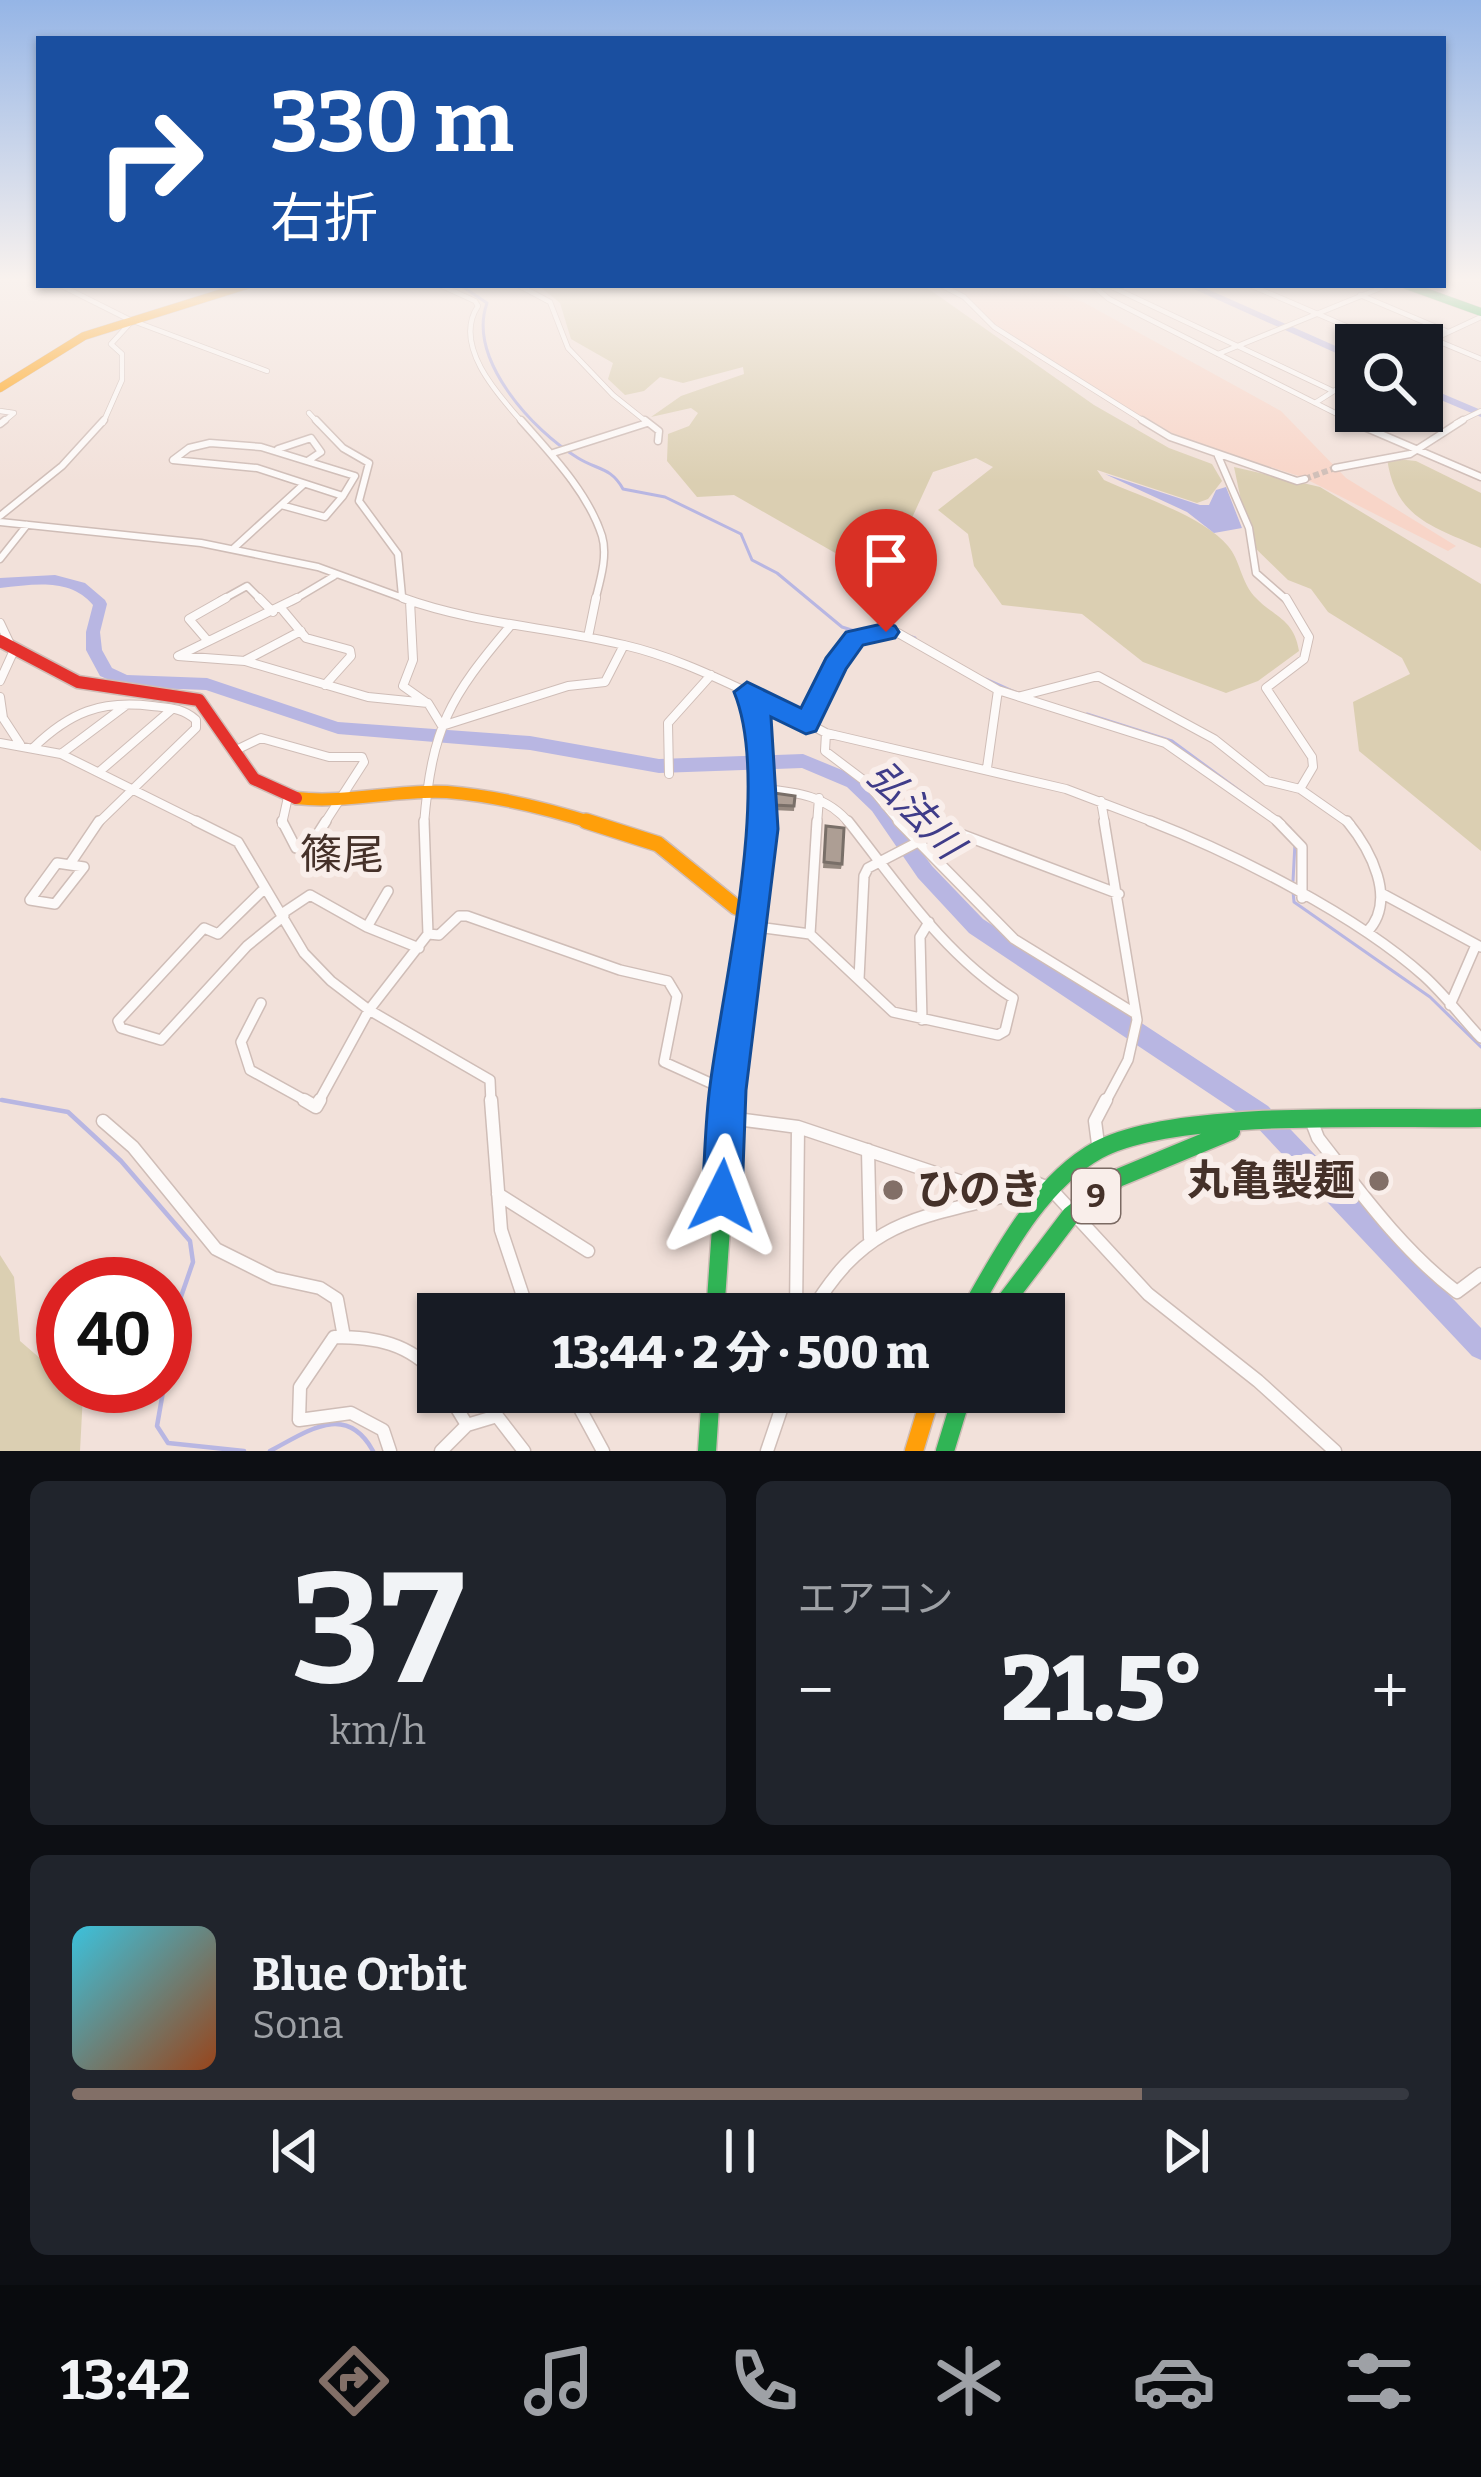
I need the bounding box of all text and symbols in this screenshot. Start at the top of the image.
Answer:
text: 330 m [270,72,514,173]
icon: right [72,84,228,240]
text: 右折 [270,187,378,251]
map controls [1335,324,1443,432]
button: search [1335,324,1443,432]
pin [835,509,937,632]
icon: arrive [853,527,919,593]
water label: 弘法川 [858,752,975,871]
district label: 篠尾 [300,830,384,880]
position arrow [659,1133,785,1259]
place label: 丸亀製麺 [1187,1156,1355,1206]
place label: ひのき [917,1165,1042,1215]
marker: 丸亀製麺 [1366,1168,1392,1194]
road number: 9 [1072,1169,1120,1223]
marker: ひのき [880,1177,906,1203]
speed limit sign: 40 [36,1257,192,1413]
text: 13:44 · 2 分 · 500 m [553,1326,929,1380]
text: 37 [291,1536,465,1723]
text: エアコン [798,1576,954,1622]
text: 21.5° [1001,1636,1204,1744]
text: − [798,1651,834,1730]
text: + [1371,1651,1409,1730]
text: km/h [329,1708,426,1754]
text: Blue Orbit [252,1948,467,2002]
text: Sona [252,2002,343,2048]
icon: previous [262,2118,328,2184]
icon: pause [707,2118,773,2184]
icon: next [1153,2118,1219,2184]
icon: directions [312,2339,396,2423]
icon: music [517,2339,601,2423]
icon: phone [722,2339,806,2423]
icon: climate [927,2339,1011,2423]
icon: car [1132,2339,1216,2423]
icon: filters [1337,2339,1421,2423]
text: 13:42 [60,2349,191,2413]

